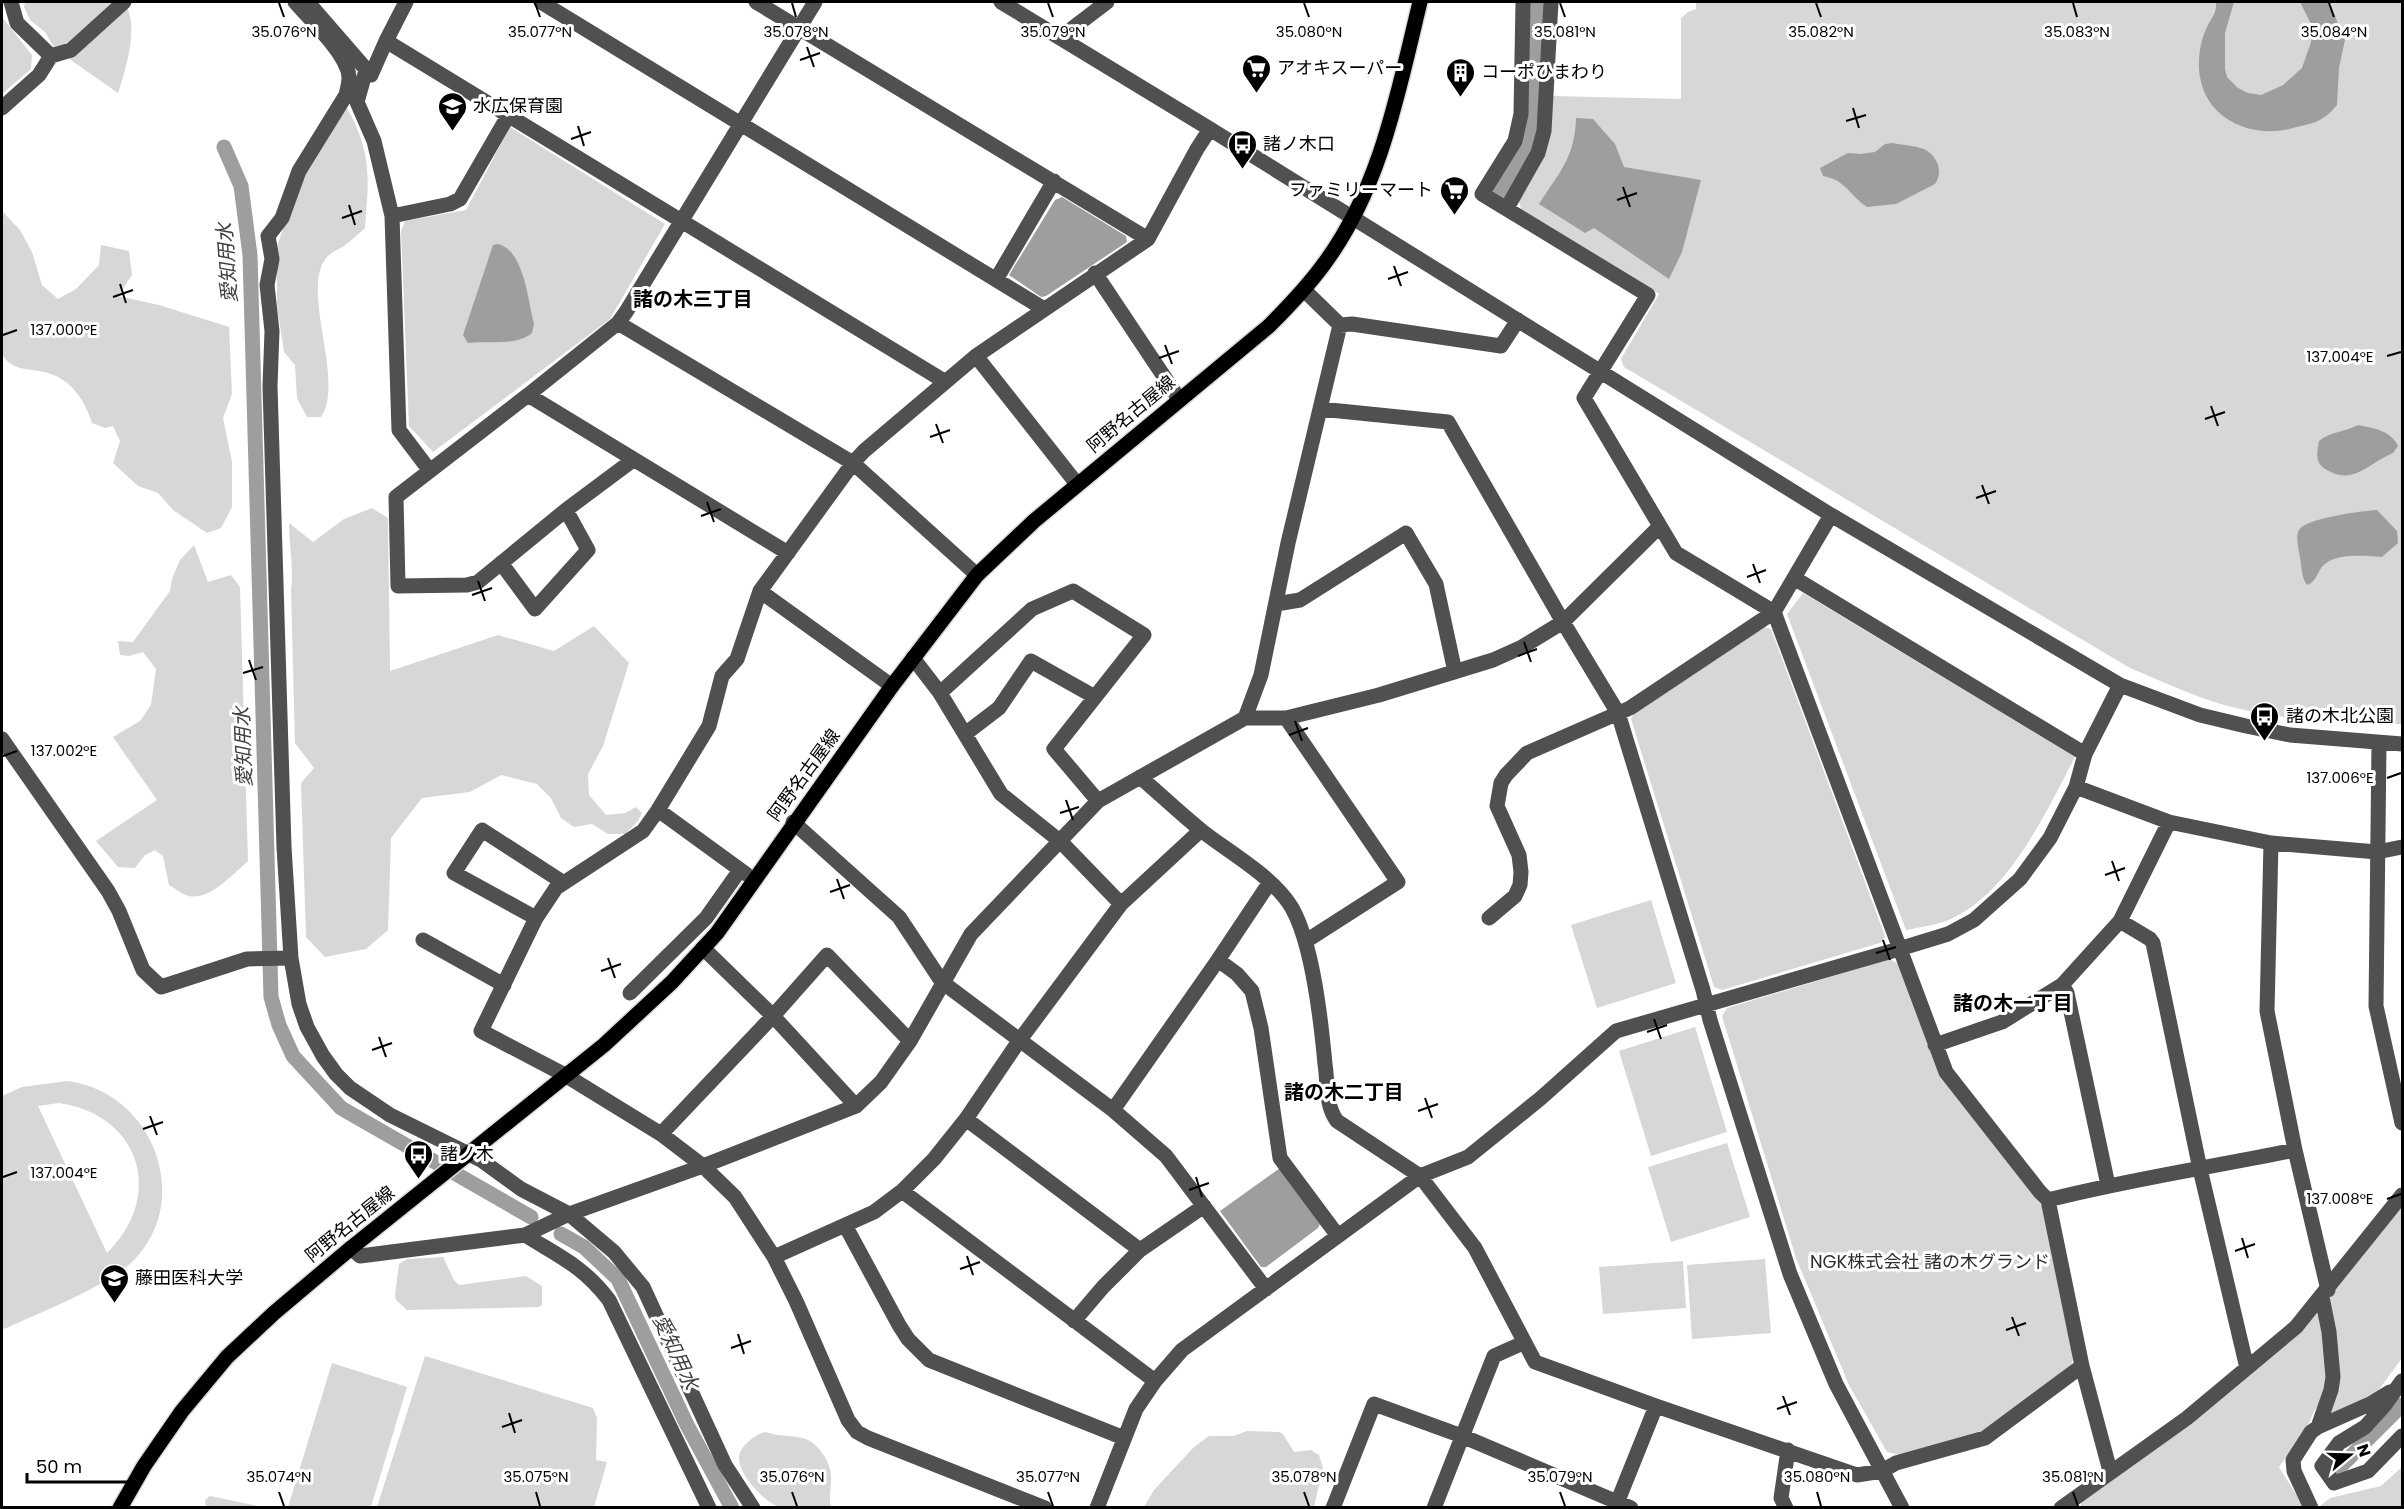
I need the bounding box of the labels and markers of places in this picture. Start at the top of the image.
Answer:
supermarket icon: アオキスーパー [1240,52,1272,94]
place label: アオキスーパー [1277,55,1402,80]
building icon: コーポひまわり [1444,56,1476,98]
place label: コーポひまわり [1481,59,1607,84]
school or university icon: 水広保育園 [436,90,468,132]
place label: 水広保育園 [473,93,563,118]
bus stop icon: 諸ノ木口 [1226,128,1258,170]
place label: 諸ノ木口 [1263,131,1335,156]
supermarket icon: ファミリーマート [1438,174,1470,216]
place label: ファミリーマート [1289,177,1433,202]
bus stop icon: 諸の木北公園 [2249,700,2281,742]
place label: 諸の木北公園 [2286,703,2394,728]
bus stop icon: 諸ノ木 [403,1138,435,1180]
place label: 諸ノ木 [440,1141,494,1166]
school or university icon: 藤田医科大学 [98,1262,130,1304]
place label: 藤田医科大学 [135,1265,243,1290]

